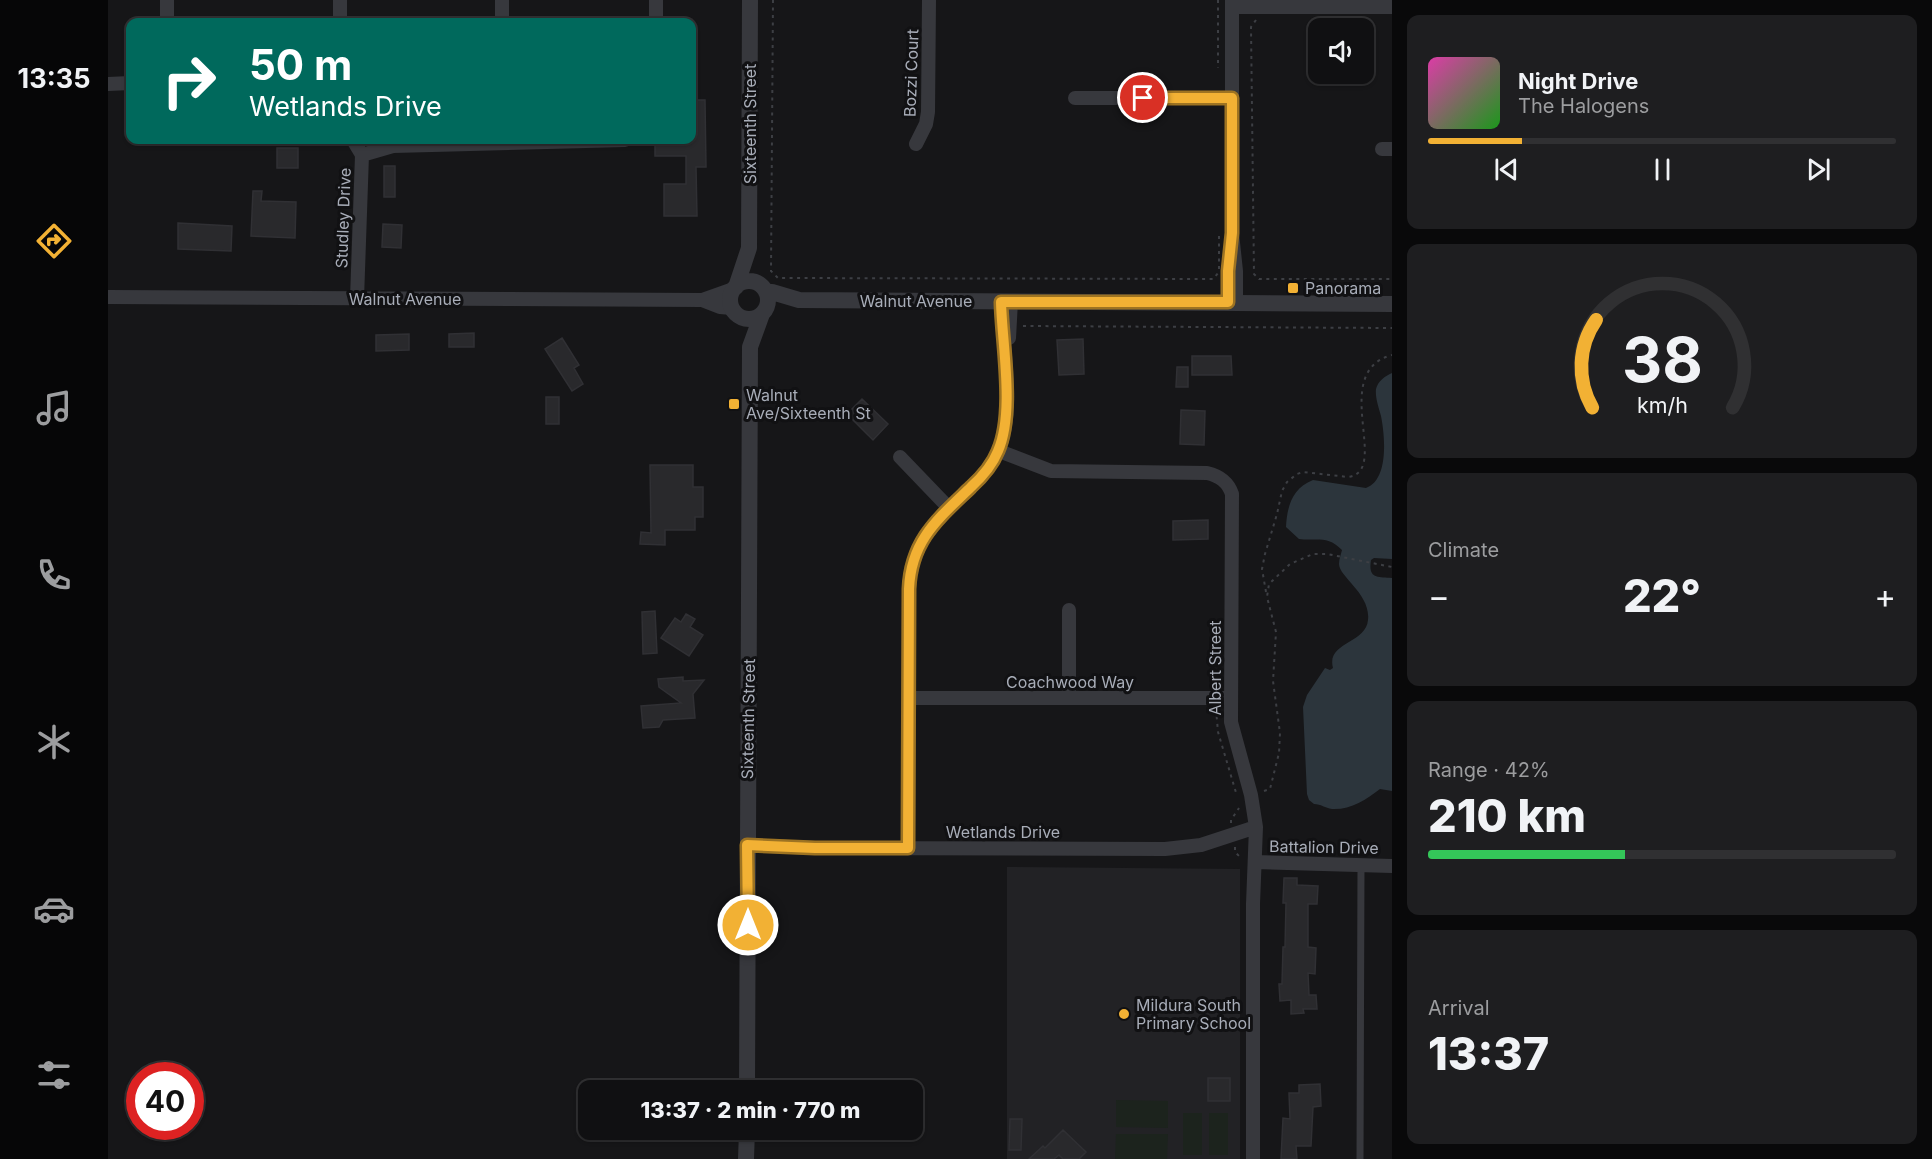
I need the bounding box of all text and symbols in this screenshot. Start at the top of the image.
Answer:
map controls [1308,18,1374,84]
button: sound [1308,18,1374,84]
street label: Bozzi Court [899,29,923,117]
text: 50 m [249,39,352,90]
icon: right [150,42,228,120]
text: 13:35 [18,62,90,95]
street label: Sixteenth Street [740,64,760,184]
text: Night Drive [1518,68,1638,94]
pin [1117,72,1168,123]
icon: arrive [1126,81,1159,114]
text: Wetlands Drive [249,90,442,123]
text: The Halogens [1518,94,1649,118]
icon: previous [1490,153,1523,186]
icon: pause [1646,153,1679,186]
icon: next [1802,153,1835,186]
street label: Studley Drive [331,167,355,269]
icon: directions [33,220,75,262]
place label: Panorama [1305,278,1381,298]
marker: Panorama [1286,281,1300,295]
street label: Walnut Avenue [349,289,461,309]
street label: Walnut Avenue [860,291,972,311]
text: 38 [1622,322,1702,397]
place label: Walnut Ave/Sixteenth St [746,385,871,423]
icon: music [33,387,75,429]
text: km/h [1637,392,1687,418]
marker: Walnut Ave/Sixteenth St [727,397,741,411]
text: Climate [1428,538,1499,562]
icon: phone [33,554,75,596]
text: 22° [1623,568,1701,623]
text: − [1428,576,1450,616]
text: + [1874,576,1896,616]
street label: Albert Street [1205,620,1225,716]
street label: Sixteenth Street [737,658,759,780]
street label: Coachwood Way [1006,672,1134,692]
icon: climate [33,721,75,763]
text: Range · 42% [1428,758,1550,782]
text: 210 km [1428,788,1586,843]
street label: Wetlands Drive [946,822,1060,842]
street label: Battalion Drive [1269,836,1379,858]
icon: car [33,888,75,930]
position arrow [716,893,780,957]
place label: Mildura South Primary School [1136,995,1251,1033]
text: Arrival [1428,996,1490,1020]
marker: Mildura South Primary School [1117,1007,1131,1021]
text: 13:37 [1428,1026,1549,1081]
icon: filters [33,1054,75,1096]
speed limit sign: 40 [126,1062,204,1140]
text: 13:37 · 2 min · 770 m [641,1097,860,1123]

